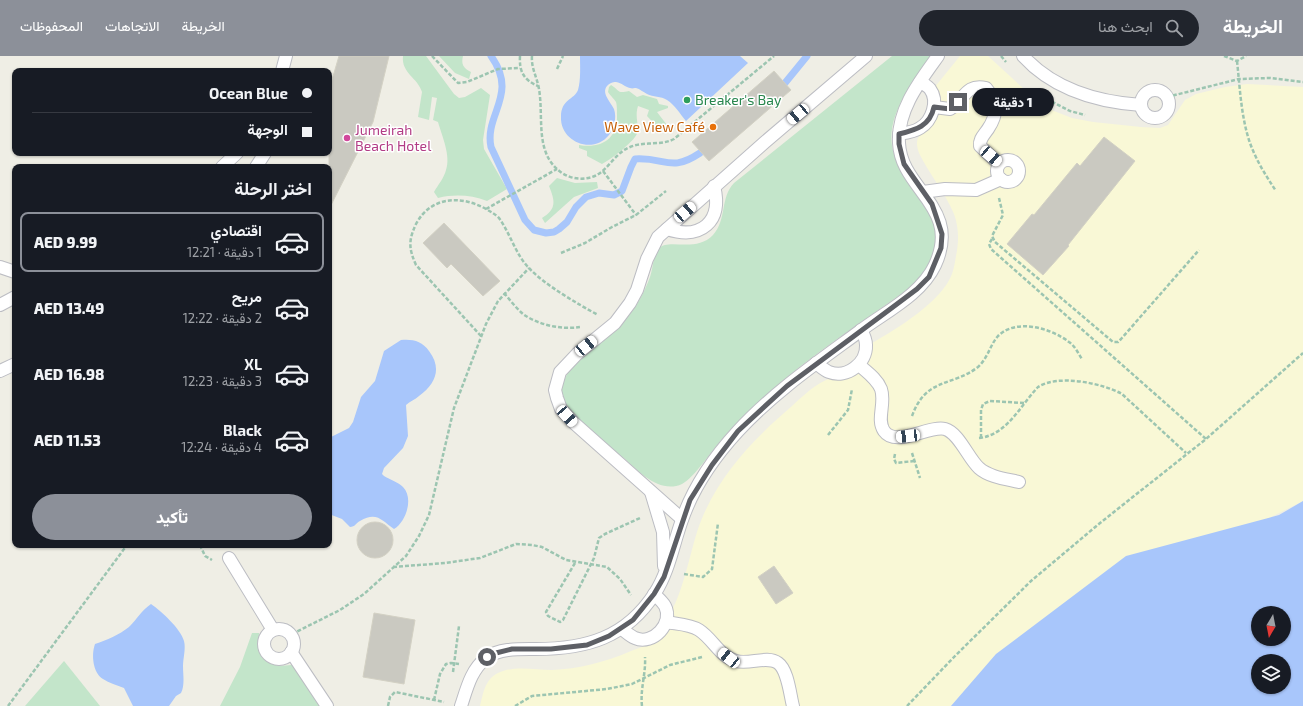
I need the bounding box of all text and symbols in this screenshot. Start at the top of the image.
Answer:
search box [919,10,1199,46]
text: الخريطة [1223,14,1283,37]
text: المحفوظات [20,17,83,34]
text: الاتجاهات [105,17,159,34]
text: الخريطة [181,17,225,34]
text: ابحث هنا [1098,17,1153,35]
icon: search [1163,17,1185,39]
text: Ocean Blue [209,84,288,102]
callout: 1 دقيقة [972,88,1054,116]
place label: Breaker's Bay [695,91,782,108]
route end [949,93,967,111]
text: 1 دقيقة [993,94,1033,110]
marker: Breaker's Bay [682,95,692,105]
car [785,102,811,126]
place label: Wave View Café [604,118,705,135]
text: الوجهة [247,120,288,138]
place label: Jumeirah Beach Hotel [355,121,432,154]
marker: Wave View Café [708,122,718,132]
marker: Jumeirah Beach Hotel [342,133,352,143]
car [978,144,1004,168]
text: اختر الرحلة [234,177,312,199]
car [672,200,698,224]
text: اقتصادي [210,221,262,239]
icon: car [274,224,310,260]
text: AED 9.99 [34,233,97,251]
text: 1 دقيقة · 12:21 [187,244,262,260]
text: مريح [232,287,262,305]
icon: car [274,290,310,326]
text: AED 13.49 [34,299,104,317]
text: 2 دقيقة · 12:22 [183,310,262,326]
car [573,334,599,358]
text: XL [244,355,262,373]
icon: car [274,356,310,392]
text: AED 16.98 [34,365,104,383]
text: 3 دقيقة · 12:23 [183,373,262,389]
car [555,403,579,429]
text: Black [223,421,262,439]
icon: car [274,422,310,458]
car [895,429,921,443]
text: AED 11.53 [34,431,101,449]
text: 4 دقيقة · 12:24 [181,439,262,455]
button: تأكيد [32,494,312,540]
north arrow [1251,606,1291,646]
map controls [1251,606,1291,694]
car [716,646,742,670]
route start [478,648,496,666]
button: layers [1251,654,1291,694]

